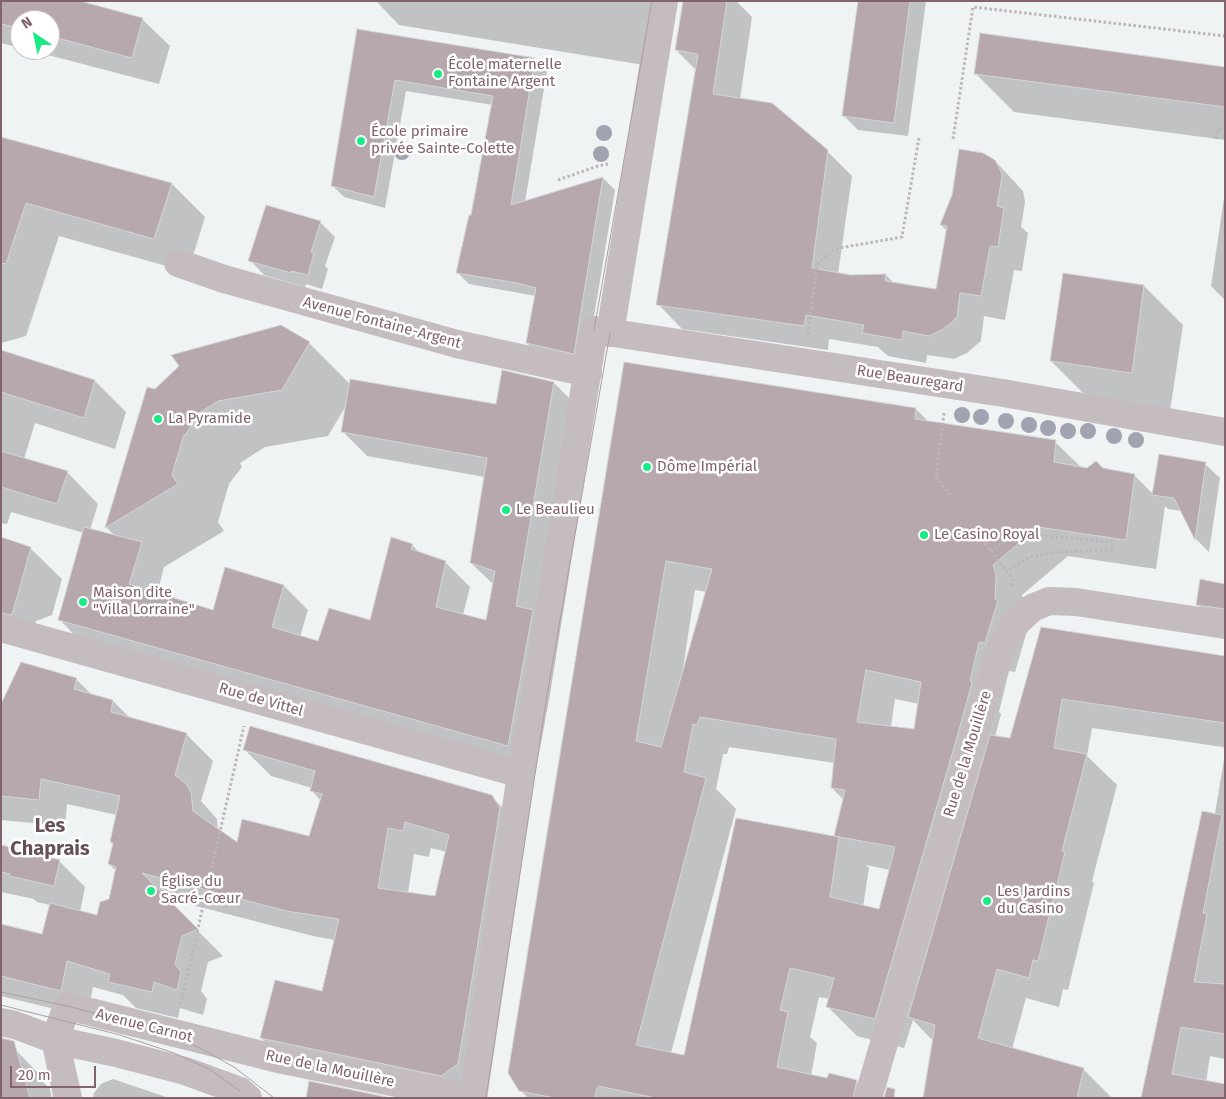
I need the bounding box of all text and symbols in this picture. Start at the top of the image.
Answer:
north arrow [10,10,60,60]
text: N [18,13,35,33]
place label: École maternelle Fontaine Argent [448,56,562,91]
marker: École maternelle Fontaine Argent [432,68,444,80]
place label: École primaire privée Sainte-Colette [371,123,514,158]
marker: École primaire privée Sainte-Colette [355,135,367,147]
street label: Avenue Fontaine-Argent [301,293,463,353]
street label: Rue Beauregard [856,362,964,396]
place label: La Pyramide [168,410,251,428]
marker: La Pyramide [152,413,164,425]
place label: Dôme Impérial [657,458,757,476]
marker: Dôme Impérial [641,461,653,473]
place label: Le Beaulieu [516,501,595,519]
marker: Le Beaulieu [500,504,512,516]
place label: Le Casino Royal [934,526,1039,544]
marker: Le Casino Royal [918,529,930,541]
place label: Maison dite "Villa Lorraine" [93,584,195,619]
marker: Maison dite "Villa Lorraine" [77,596,89,608]
street label: Rue de Vittel [217,679,305,721]
street label: Rue de la Mouillère [940,689,996,819]
district label: Les Chaprais [10,814,90,861]
place label: Église du Sacré-Cœur [161,873,240,908]
place label: Les Jardins du Casino [997,883,1070,918]
marker: Église du Sacré-Cœur [145,885,157,897]
marker: Les Jardins du Casino [981,895,993,907]
street label: Avenue Carnot [94,1005,194,1047]
street label: Rue de la Mouillère [264,1047,396,1091]
scale bar [12,1056,99,1088]
text: 20 m [18,1066,51,1084]

